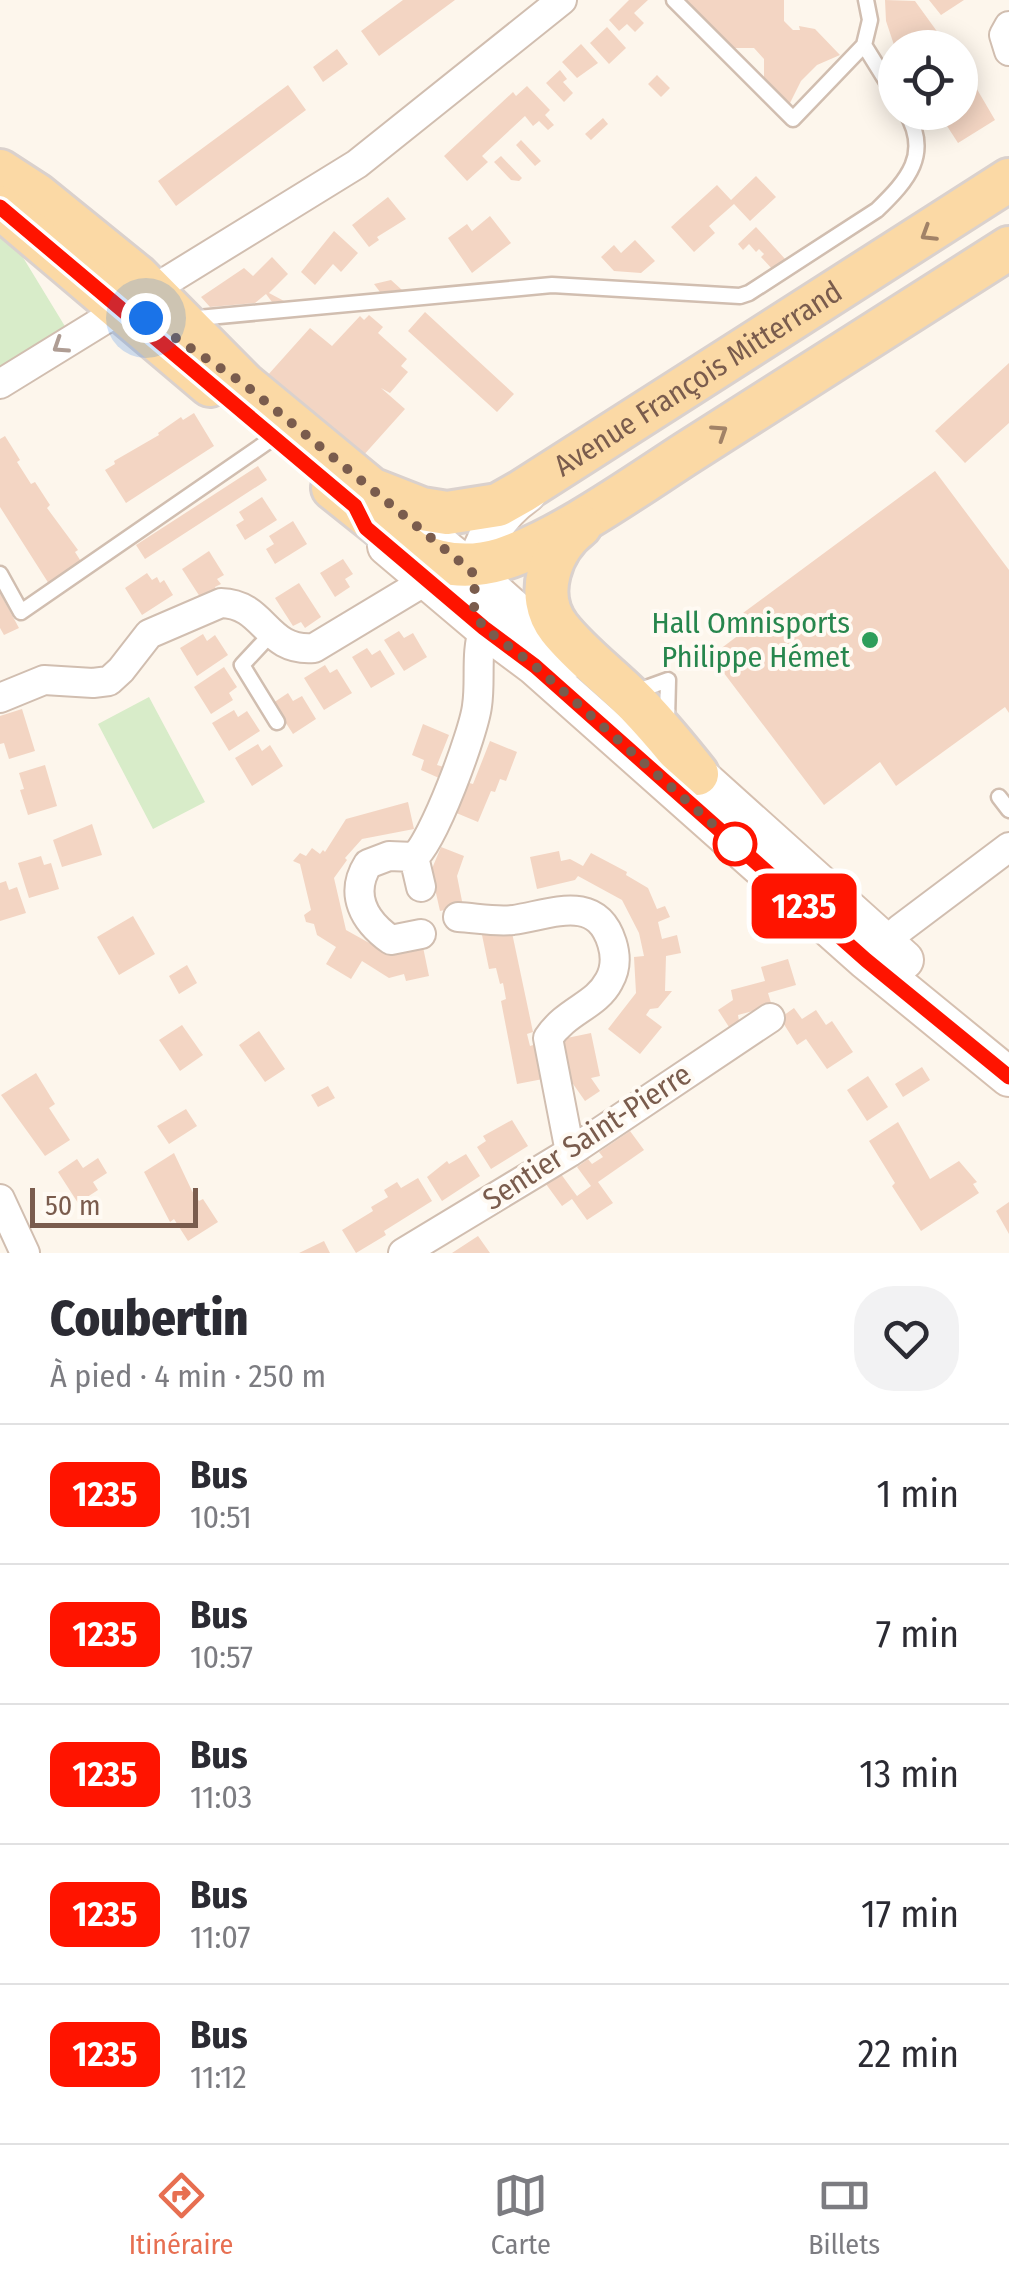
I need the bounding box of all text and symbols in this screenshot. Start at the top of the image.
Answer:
map controls [878,30,978,130]
button: locate [878,30,978,130]
one-way arrow [920,221,938,240]
street label: Avenue François Mitterrand [548,273,849,484]
your location [121,293,171,343]
one-way arrow [52,334,70,353]
one-way arrow [709,426,727,445]
place label: Hall Omnisports Philippe Hémet [652,605,850,675]
marker: Hall Omnisports Philippe Hémet [859,629,881,651]
unlabelled marker [714,823,756,865]
line badge: 1235 [734,874,874,938]
text: 1235 [772,885,836,927]
street label: Sentier Saint-Pierre [476,1056,698,1218]
scale bar [30,1183,198,1228]
text: 50 m [45,1189,101,1222]
button: heart [854,1286,959,1391]
text: Coubertin [50,1290,248,1348]
text: À pied · 4 min · 250 m [50,1357,326,1395]
text: Bus [190,1452,248,1498]
text: 1 min [876,1471,959,1517]
text: 1235 [73,1473,137,1515]
text: 10:51 [190,1498,252,1536]
text: Bus [190,1592,248,1638]
text: 7 min [876,1611,959,1657]
text: 1235 [73,1613,137,1655]
text: 10:57 [190,1638,253,1676]
text: Bus [190,1732,248,1778]
text: 13 min [859,1751,959,1797]
text: 1235 [73,1753,137,1795]
text: 11:03 [190,1778,252,1816]
text: Bus [190,1872,248,1918]
text: 17 min [861,1891,959,1937]
text: 1235 [73,1893,137,1935]
text: 11:07 [190,1918,250,1956]
text: Bus [190,2012,248,2058]
text: 22 min [858,2031,959,2077]
text: 1235 [73,2033,137,2075]
text: 11:12 [190,2058,247,2096]
tab: Itinéraire [129,2168,233,2261]
tab: Carte [491,2168,551,2261]
tab: Billets [808,2168,880,2261]

